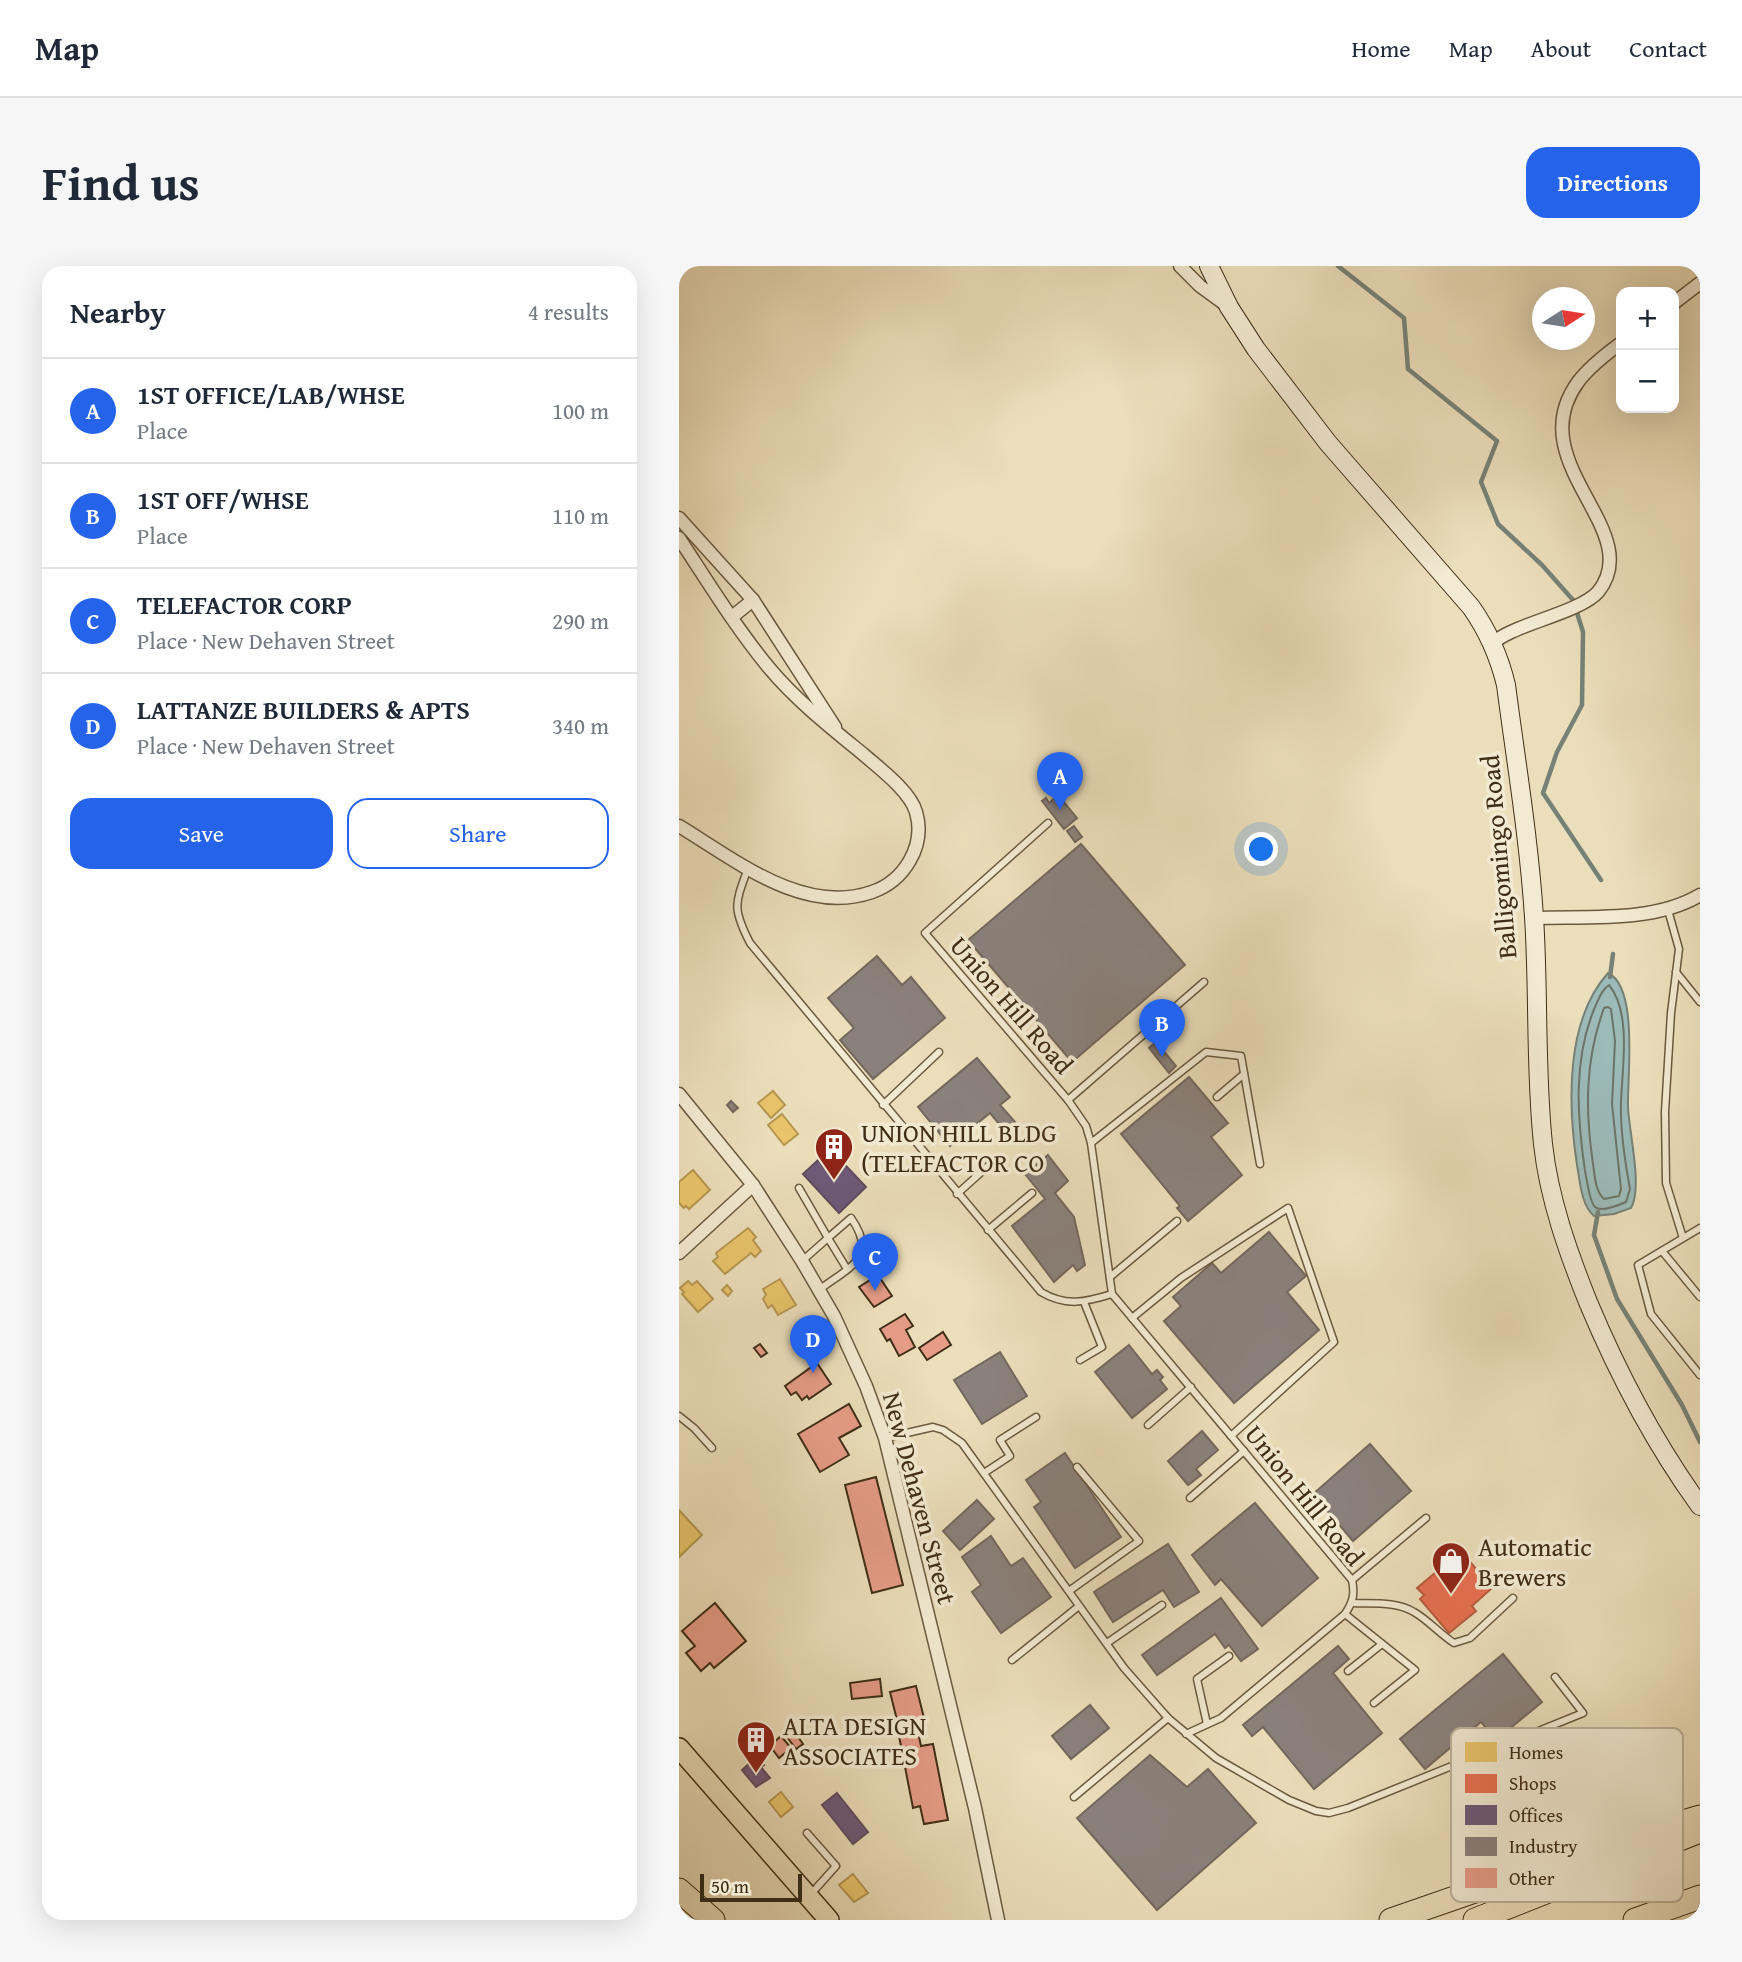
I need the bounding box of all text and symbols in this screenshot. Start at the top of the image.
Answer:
text: Map [35,24,99,72]
text: Home [1352,31,1411,66]
text: Map [1449,31,1493,66]
text: About [1531,31,1591,66]
text: Contact [1629,31,1707,66]
text: Find us [42,146,200,218]
button: Directions [1526,147,1700,218]
north arrow [1532,287,1595,350]
map controls [1616,287,1679,413]
button: + [1616,287,1679,350]
text: Nearby [70,290,166,334]
text: 4 results [528,295,609,328]
button: − [1616,350,1679,413]
text: 1ST OFFICE/LAB/WHSE [137,375,405,414]
text: A [86,394,100,427]
text: 100 m [552,394,609,427]
text: Place [137,414,188,447]
text: 1ST OFF/WHSE [137,480,309,519]
text: B [86,499,100,532]
text: 110 m [552,499,609,532]
text: Place [137,519,188,552]
text: TELEFACTOR CORP [137,585,352,624]
text: C [86,604,100,637]
text: 290 m [552,604,609,637]
text: Place · New Dehaven Street [137,624,395,657]
text: LATTANZE BUILDERS & APTS [137,690,470,729]
text: D [86,709,100,742]
text: 340 m [552,709,609,742]
text: Place · New Dehaven Street [137,729,395,762]
pin: A [1037,752,1083,810]
street label: Balligomingo Road [1470,753,1526,961]
button: Save [70,798,333,869]
button: Share [347,798,609,869]
your location [1244,832,1278,866]
street label: Union Hill Road [941,927,1083,1083]
pin: B [1139,999,1185,1057]
place label: UNION HILL BLDG (TELEFACTOR CO [861,1113,1056,1182]
building icon: UNION HILL BLDG (TELEFACTOR CO [813,1126,855,1181]
pin: C [852,1233,898,1291]
pin: D [790,1315,836,1373]
street label: New Dehaven Street [873,1387,967,1609]
street label: Union Hill Road [1236,1416,1374,1574]
place label: Automatic Brewers [1478,1527,1592,1596]
shop icon: Automatic Brewers [1430,1540,1472,1595]
place label: ALTA DESIGN ASSOCIATES [783,1706,926,1775]
building icon: ALTA DESIGN ASSOCIATES [735,1719,777,1774]
legend [1451,1728,1683,1902]
text: Homes [1509,1738,1563,1766]
text: Shops [1509,1769,1556,1797]
text: Offices [1509,1801,1563,1829]
text: Industry [1509,1832,1578,1860]
text: Other [1509,1864,1555,1892]
scale bar [700,1871,801,1903]
text: 50 m [711,1872,749,1900]

